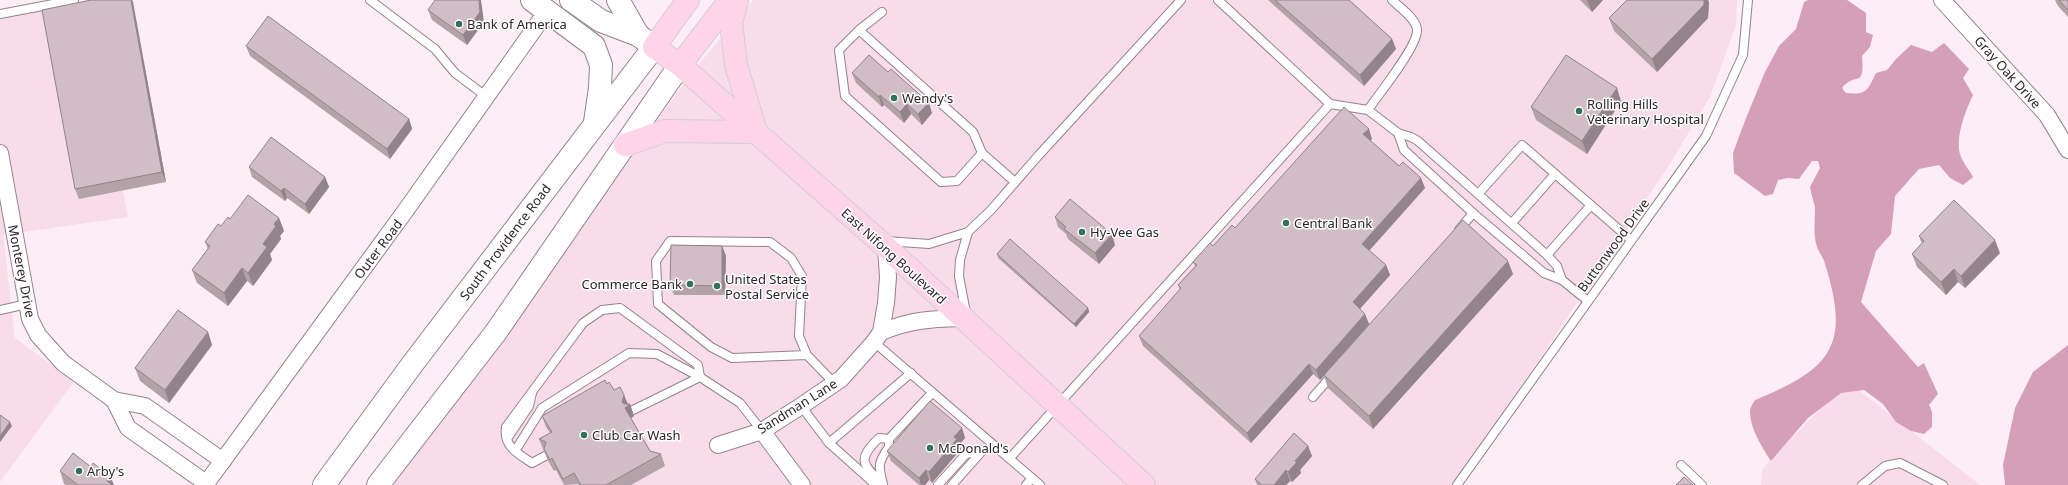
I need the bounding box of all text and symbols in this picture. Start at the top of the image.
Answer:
place label: Bank of America [467,15,567,33]
marker: Bank of America [454,19,464,29]
street label: Gray Oak Drive [1971,32,2045,112]
place label: Wendy's [902,89,953,107]
marker: Wendy's [889,93,899,103]
place label: Rolling Hills Veterinary Hospital [1587,95,1704,128]
marker: Rolling Hills Veterinary Hospital [1574,106,1584,116]
street label: South Providence Road [455,180,555,304]
street label: Buttonwood Drive [1573,195,1653,295]
street label: East Nifong Boulevard [838,204,950,308]
place label: Central Bank [1294,214,1372,232]
street label: Outer Road [350,216,406,282]
marker: Central Bank [1281,218,1291,228]
street label: Monterey Drive [4,223,40,319]
place label: Hy-Vee Gas [1090,223,1159,241]
marker: Hy-Vee Gas [1077,227,1087,237]
place label: United States Postal Service [725,270,809,303]
place label: Commerce Bank [581,275,682,293]
marker: Commerce Bank [685,279,695,289]
marker: United States Postal Service [712,281,722,291]
street label: Sandman Lane [754,374,840,438]
place label: Club Car Wash [592,426,681,444]
marker: Club Car Wash [579,430,589,440]
place label: McDonald's [938,439,1009,457]
marker: McDonald's [925,443,935,453]
place label: Arby's [87,462,124,480]
marker: Arby's [74,466,84,476]

